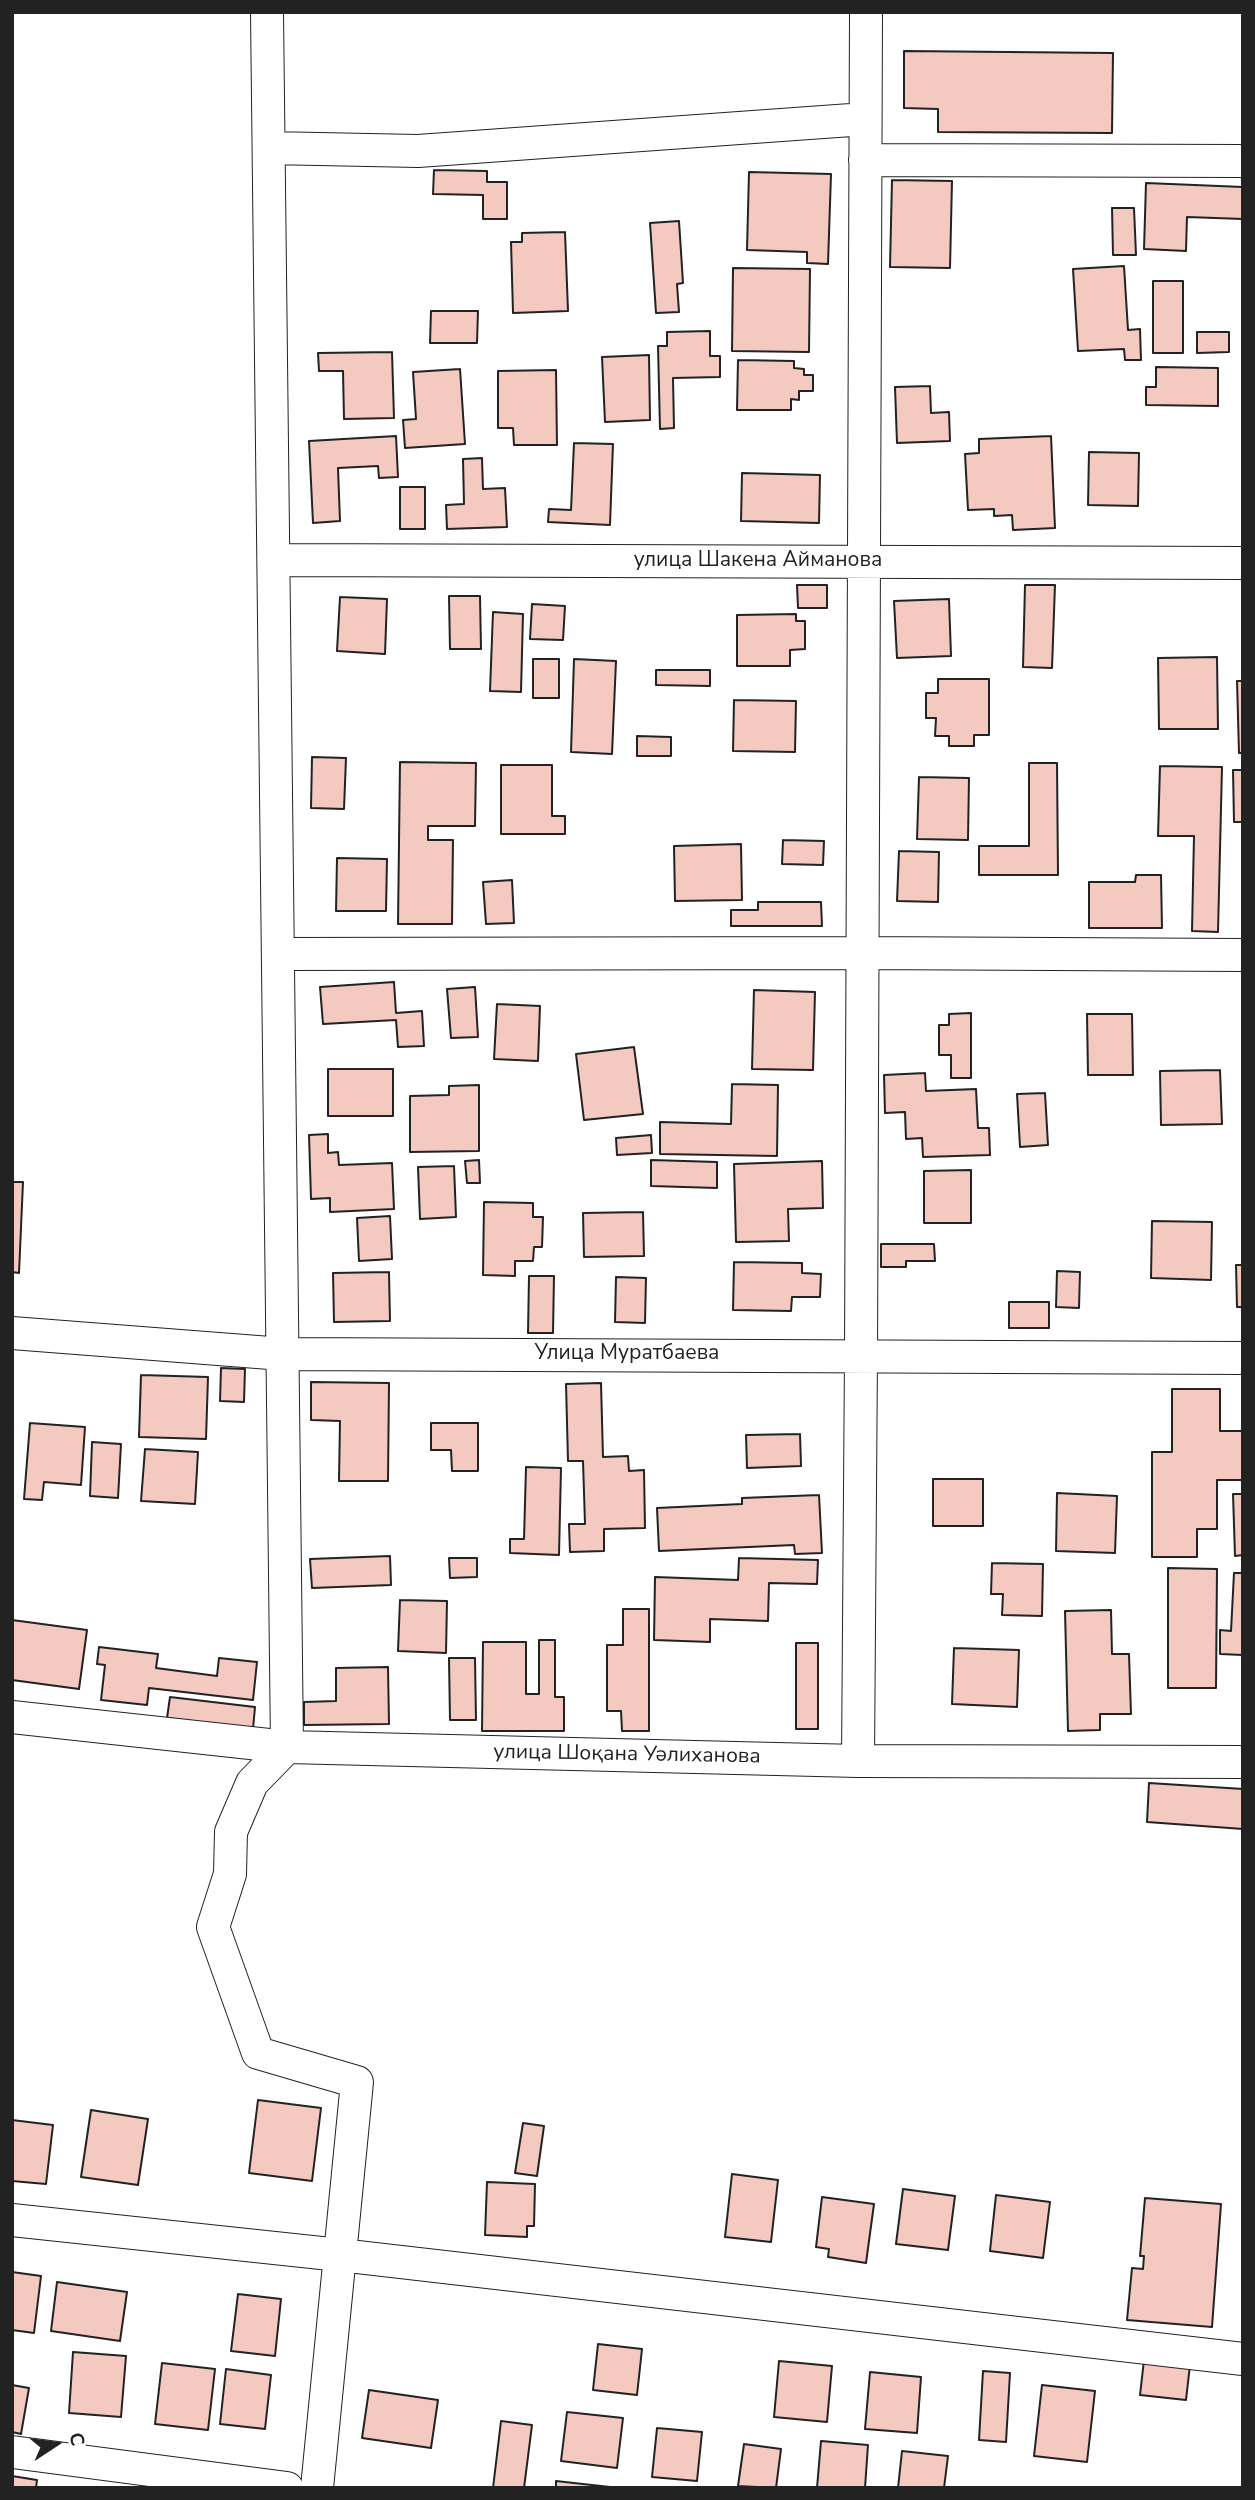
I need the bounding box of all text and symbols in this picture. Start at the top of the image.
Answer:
street label: улица Шакена Айманова [634,548,882,574]
street label: Улица Муратбаева [535,1341,719,1367]
street label: улица Шоқана Уәлиханова [493,1740,761,1770]
north arrow [21,2409,91,2479]
text: С [62,2430,91,2448]

